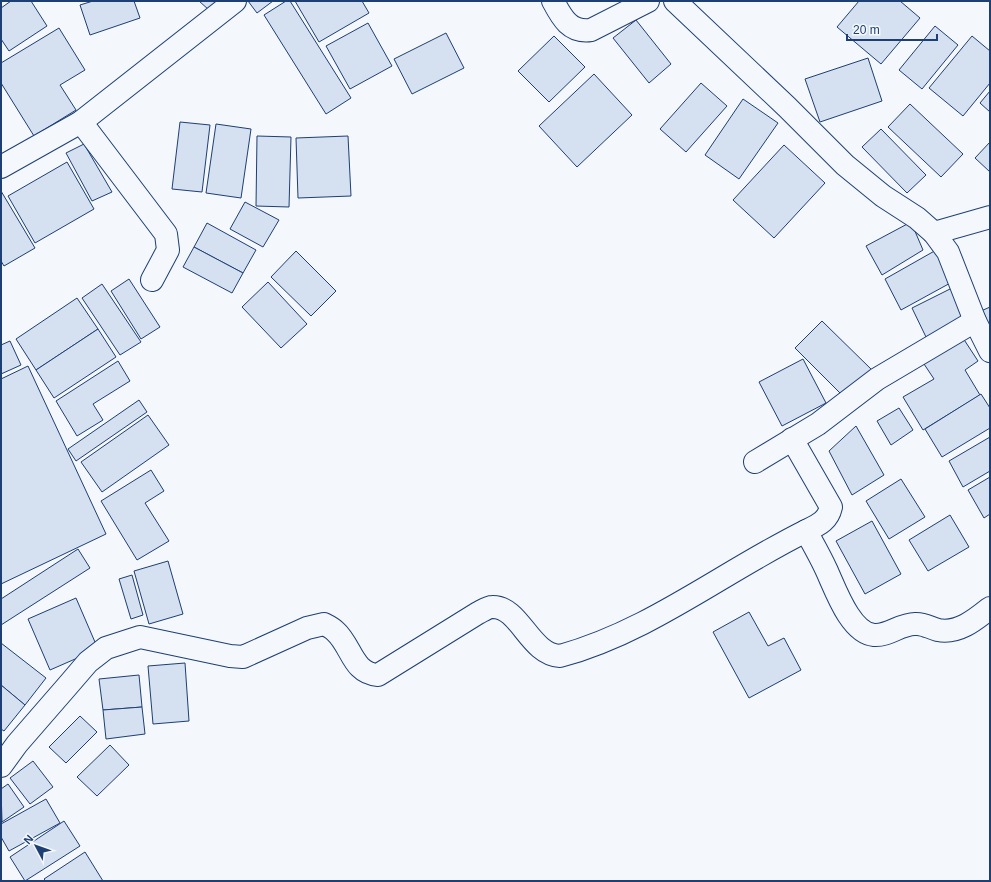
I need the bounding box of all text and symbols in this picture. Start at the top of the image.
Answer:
scale bar [847,16,937,42]
text: 20 m [853,23,880,37]
north arrow [16,826,56,866]
text: N [21,832,36,846]

